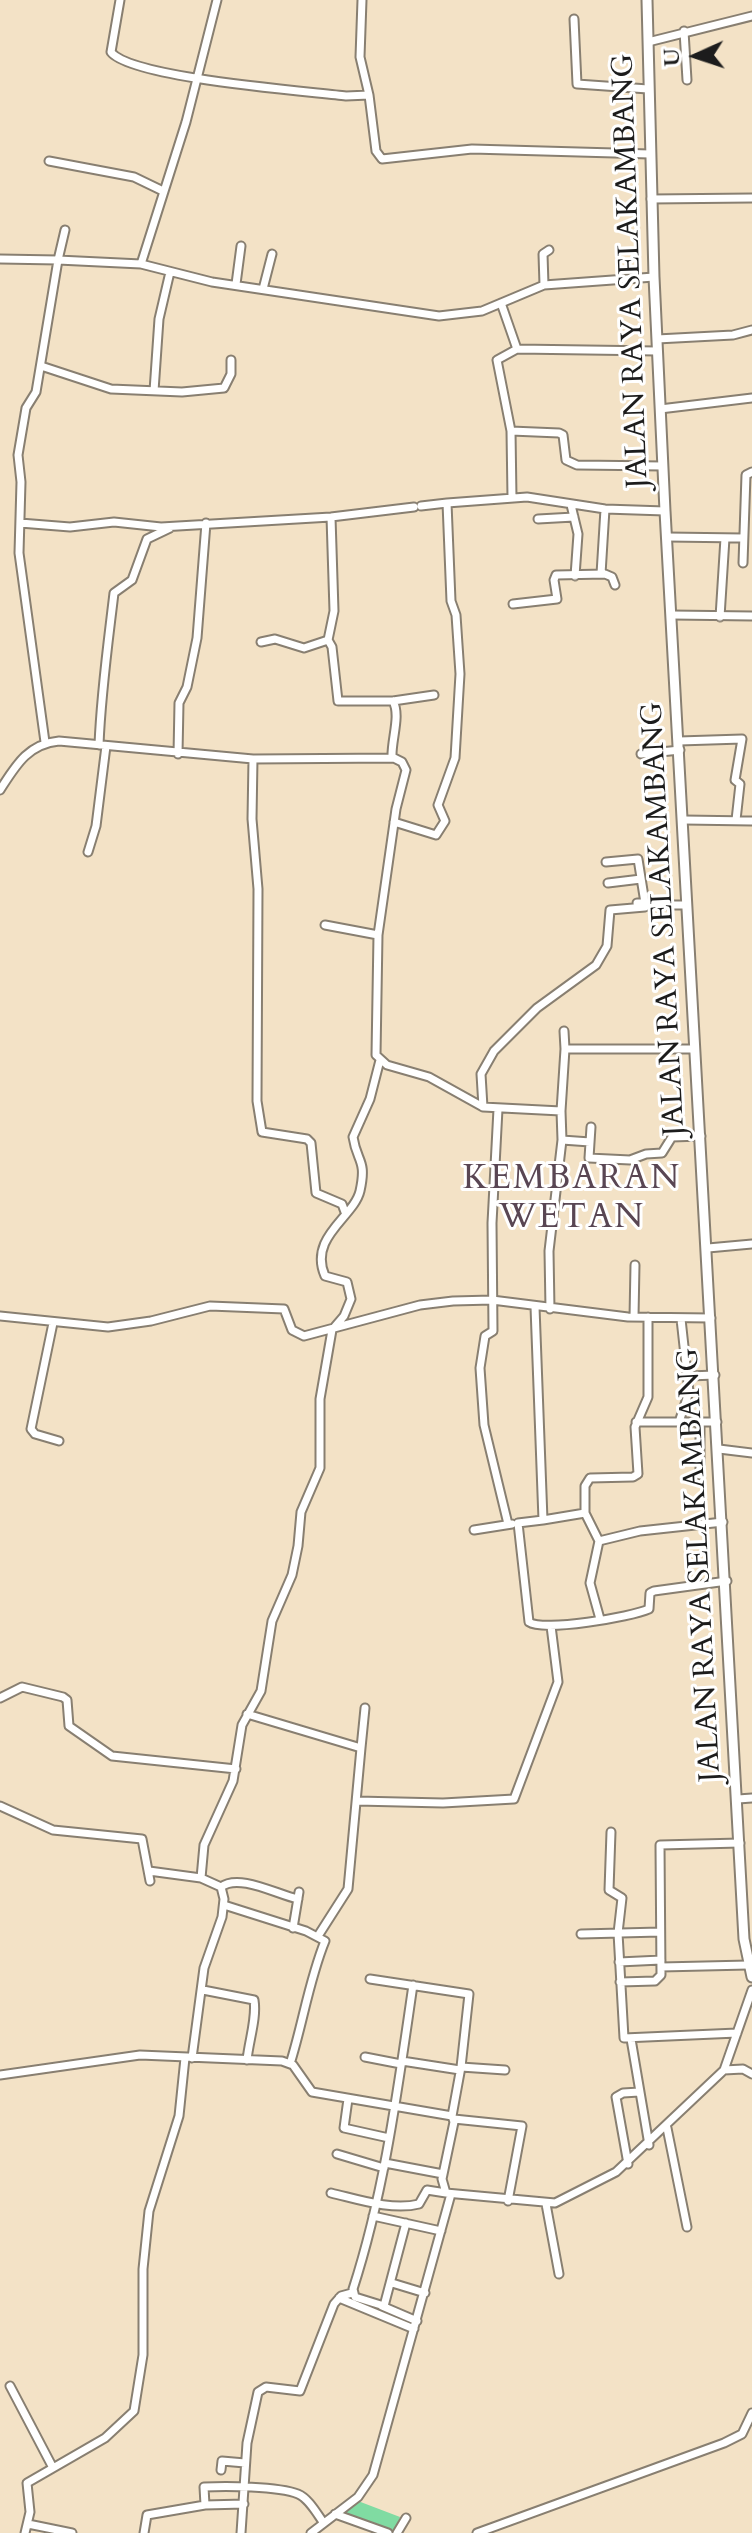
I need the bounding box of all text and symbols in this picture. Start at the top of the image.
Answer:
north arrow [656,16,736,96]
text: U [657,47,687,67]
street label: JALAN RAYA SELAKAMBANG [606,53,658,489]
street label: JALAN RAYA SELAKAMBANG [636,701,694,1137]
district label: KEMBARAN WETAN [463,1160,681,1240]
street label: JALAN RAYA SELAKAMBANG [672,1347,730,1783]

